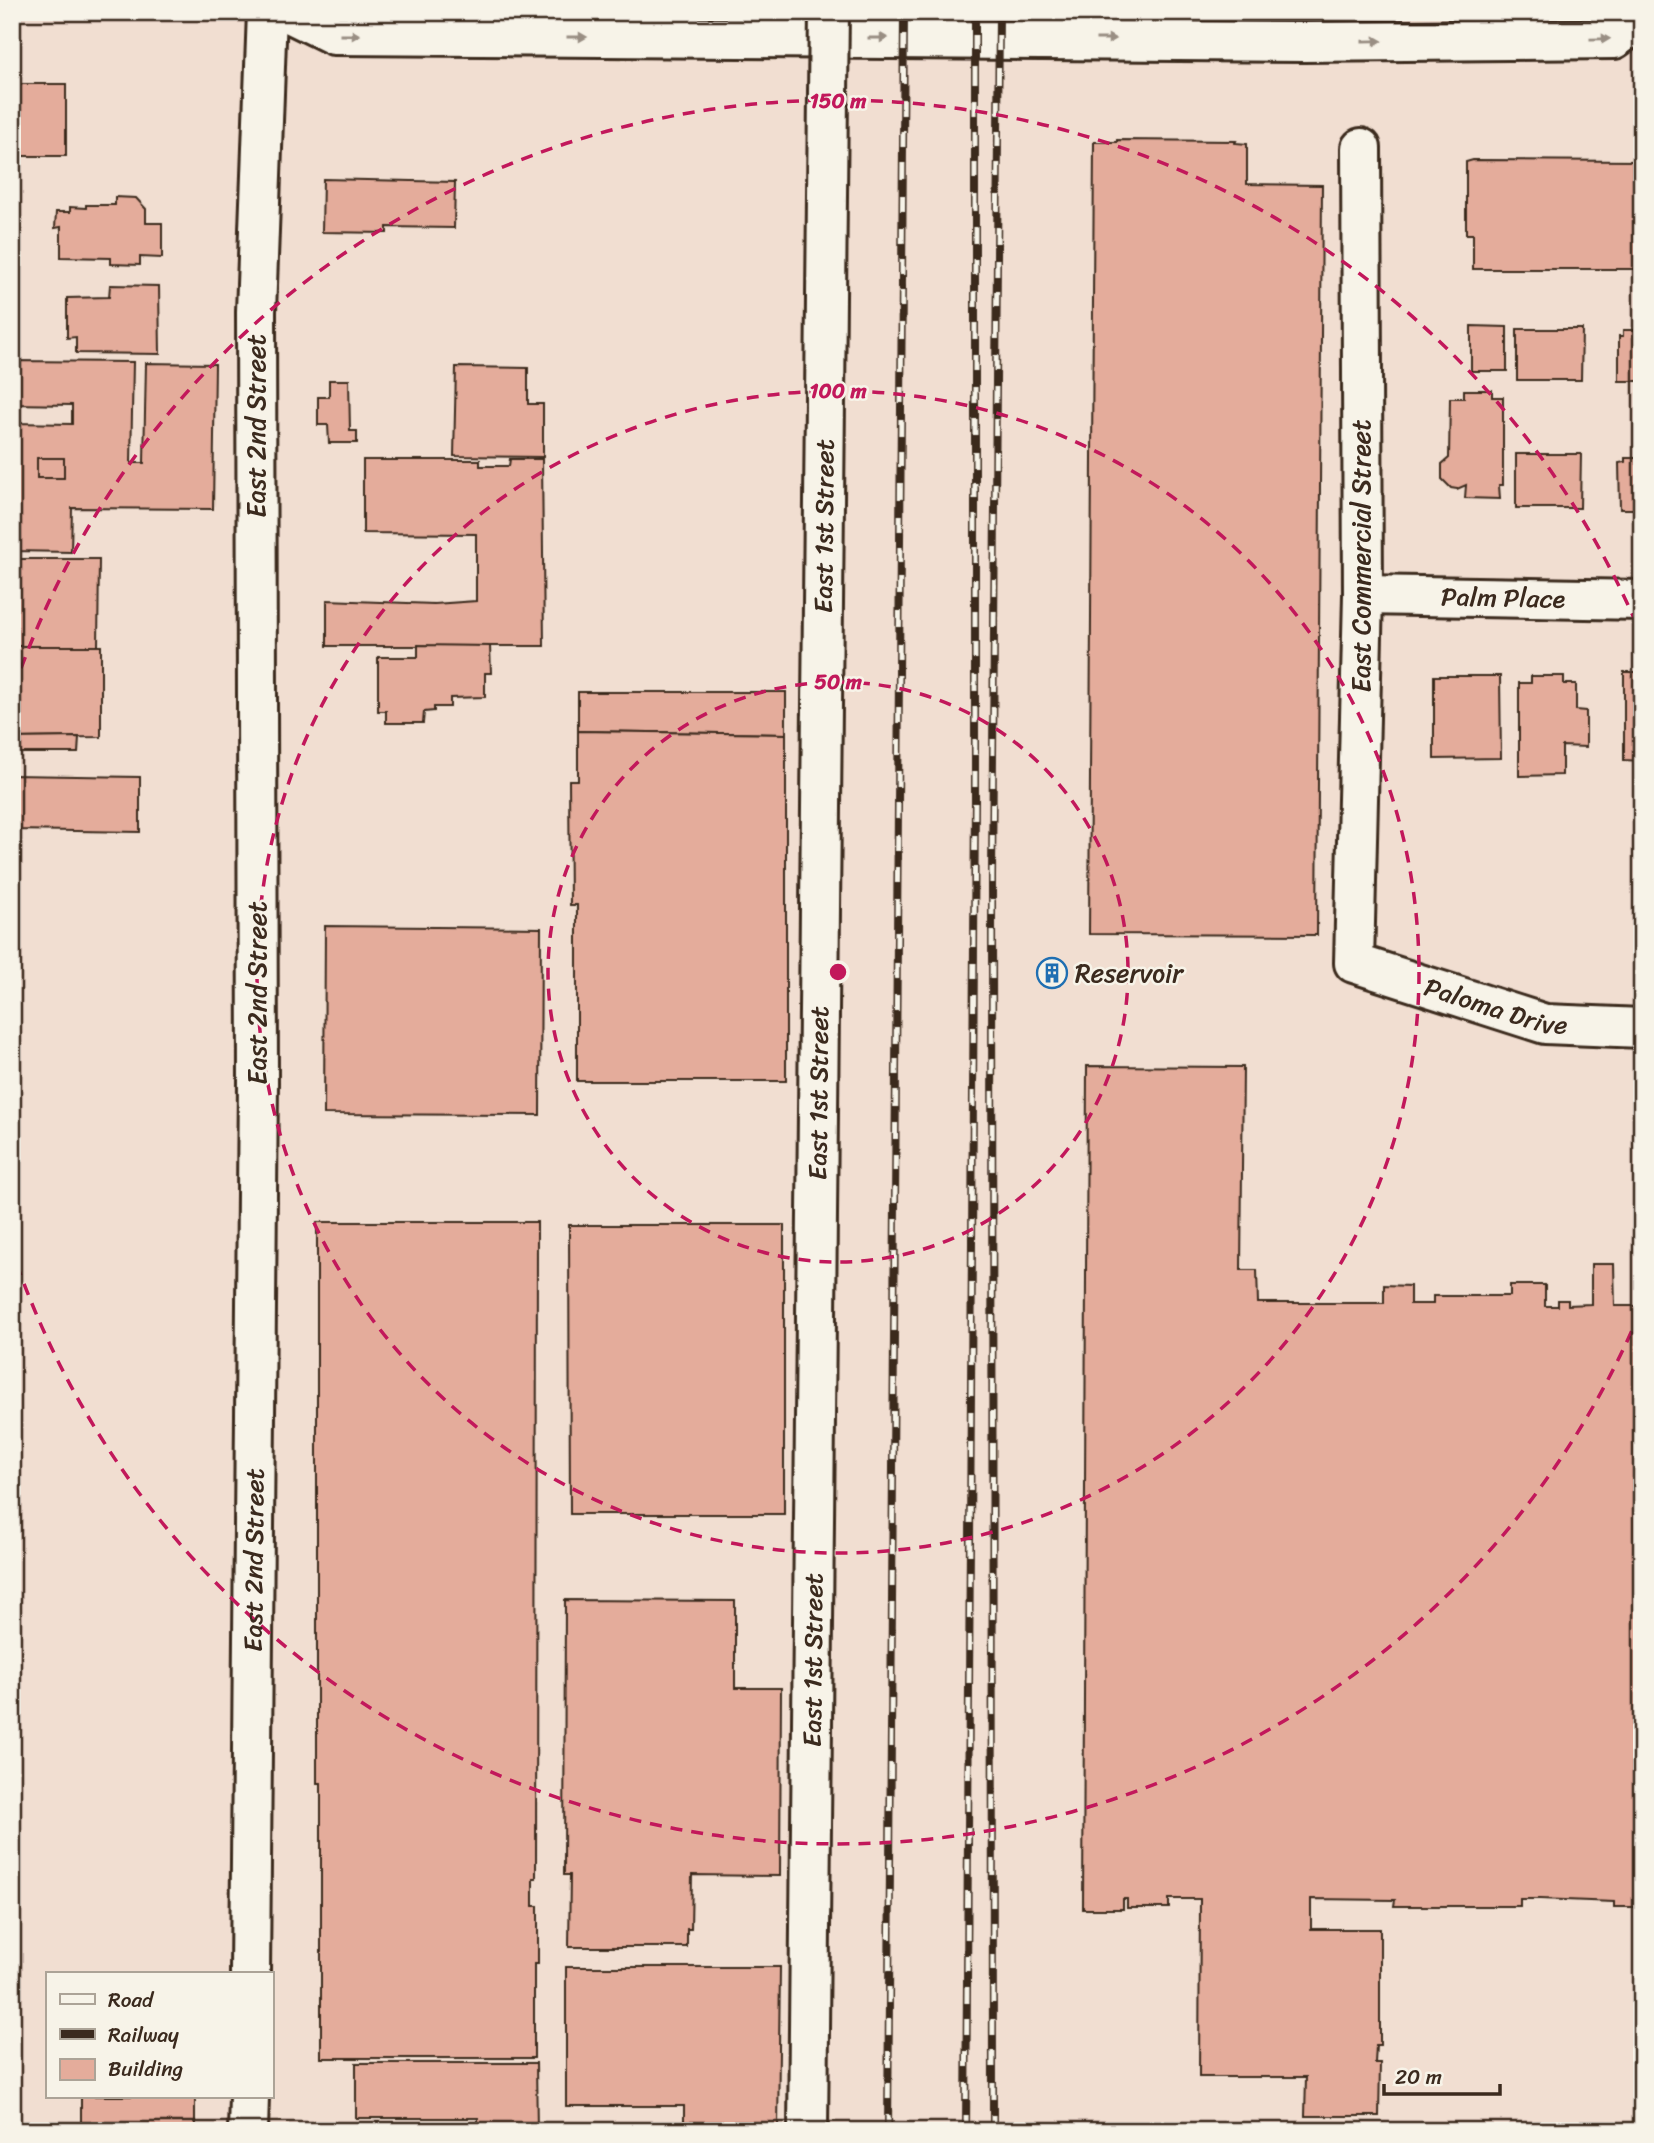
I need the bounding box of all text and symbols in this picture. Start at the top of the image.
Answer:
one-way arrow [339,29,361,41]
one-way arrow [566,31,588,42]
one-way arrow [867,32,889,44]
one-way arrow [1095,33,1117,45]
one-way arrow [1589,33,1611,45]
one-way arrow [1362,36,1384,47]
text: 150 m [810,82,867,120]
street label: East 2nd Street [233,334,279,518]
text: 100 m [809,372,867,410]
street label: East Commercial Street [1338,419,1384,693]
street label: East 1st Street [800,439,848,613]
street label: Palm Place [1440,573,1566,622]
text: 50 m [814,663,863,701]
street label: East 2nd Street [234,901,280,1085]
place label: Reservoir [1075,950,1184,996]
building icon: Reservoir [1035,956,1069,990]
centre of rings [826,960,850,984]
street label: Paloma Drive [1418,964,1568,1048]
street label: East 1st Street [794,1006,842,1180]
street label: East 2nd Street [230,1468,278,1652]
street label: East 1st Street [789,1573,836,1747]
legend [46,1972,273,2098]
text: Road [108,1981,155,2019]
text: Railway [108,2016,179,2054]
text: Building [108,2050,184,2088]
scale bar [1384,2052,1500,2096]
text: 20 m [1395,2058,1442,2096]

